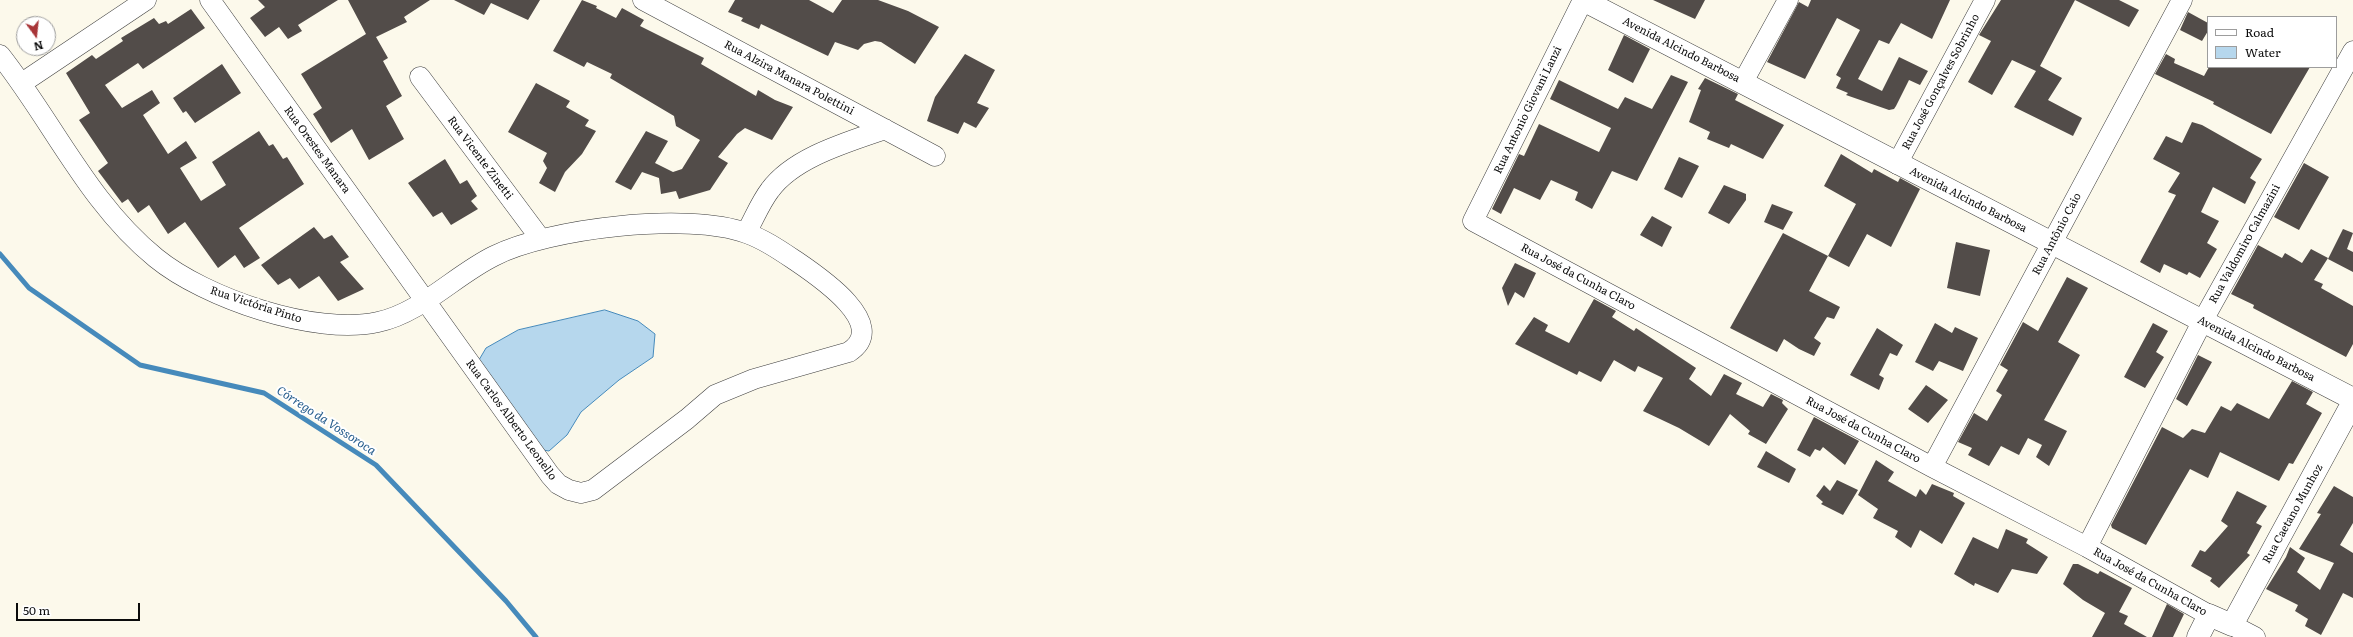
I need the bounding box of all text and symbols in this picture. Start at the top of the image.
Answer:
street label: Rua José Gonçalves Sobrinho [1899,12,1983,152]
street label: Avenida Alcindo Barbosa [1620,15,1742,85]
north arrow [16,16,56,56]
legend [2207,16,2337,68]
text: Road [2245,23,2274,41]
text: N [32,38,45,56]
street label: Rua Alzira Manara Polettini [722,38,856,118]
text: Water [2245,43,2281,61]
street label: Rua Antonio Giovani Lanzi [1491,44,1565,176]
street label: Rua Orestes Manara [281,104,353,196]
street label: Rua Vicente Zinetti [444,114,516,202]
street label: Avenida Alcindo Barbosa [1907,165,2029,235]
street label: Rua Valdomiro Calmazini [2207,182,2283,306]
street label: Rua Antônio Caio [2030,191,2084,277]
street label: Rua José da Cunha Claro [1518,241,1638,313]
street label: Rua Victória Pinto [209,284,303,326]
street label: Avenida Alcindo Barbosa [2195,314,2317,384]
street label: Rua Carlos Alberto Leonello [463,357,559,483]
water label: Córrego da Vossoroca [274,384,378,458]
street label: Rua José da Cunha Claro [1803,394,1923,466]
street label: Rua Caetano Munhoz [2260,462,2326,566]
street label: Rua José da Cunha Claro [2091,545,2209,619]
scale bar [18,595,142,621]
text: 50 m [23,601,50,619]

